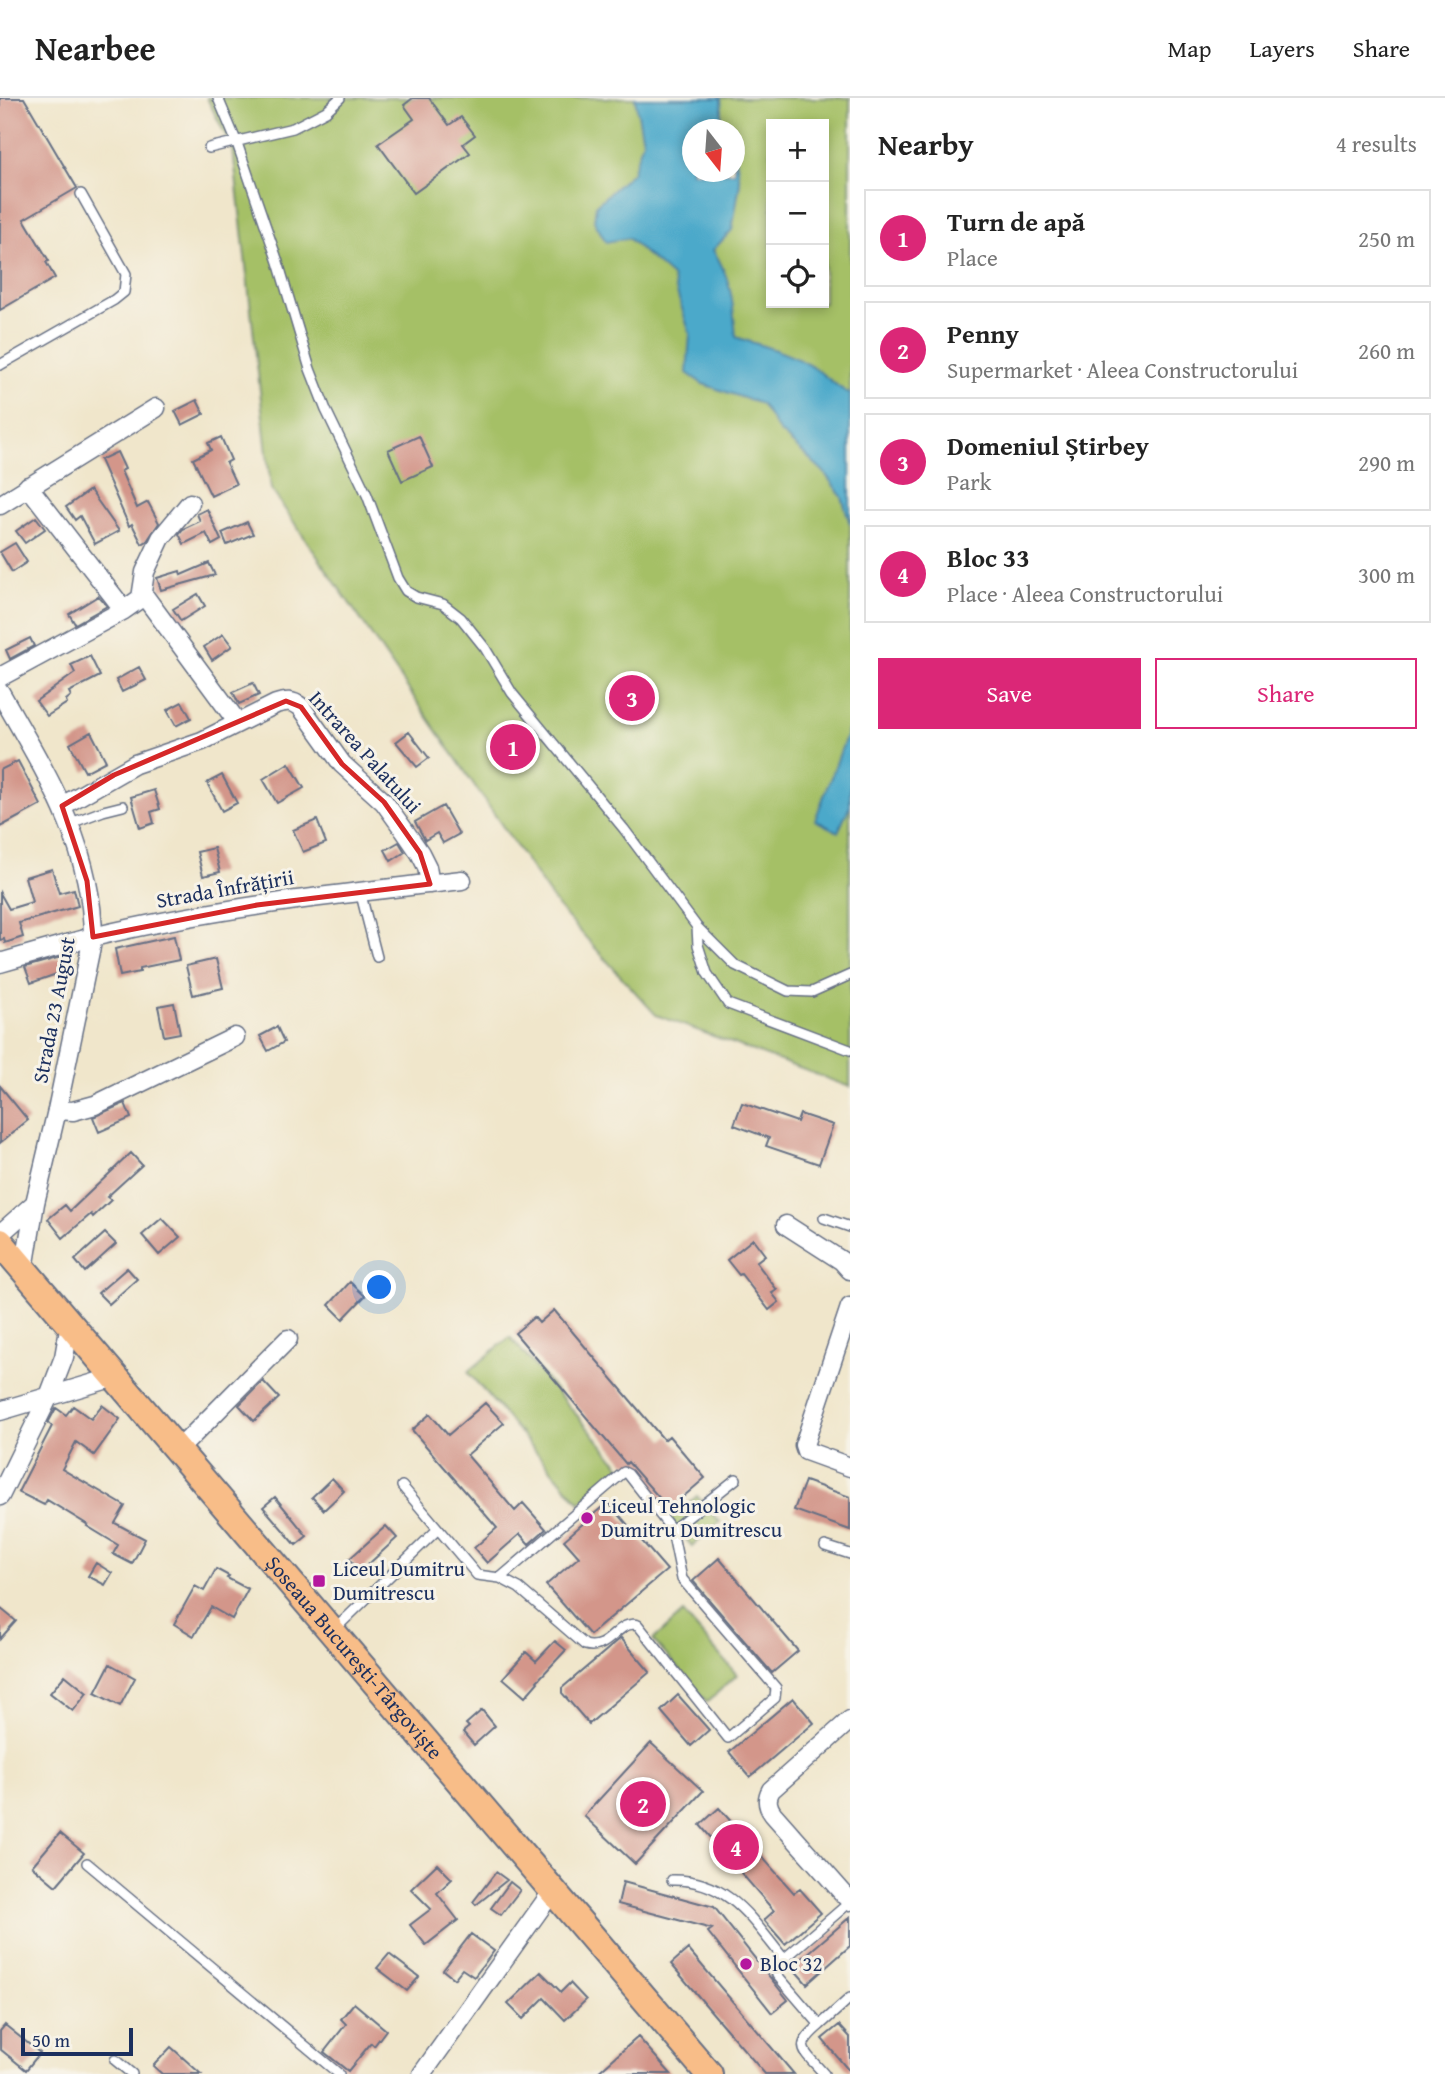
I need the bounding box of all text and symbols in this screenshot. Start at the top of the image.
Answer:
text: Nearbee [35,24,156,72]
text: Map [1168,31,1211,66]
text: Layers [1249,31,1315,66]
text: Share [1353,31,1410,66]
north arrow [682,119,745,182]
map controls [766,119,829,308]
button: + [766,119,829,182]
text: Nearby [878,122,974,166]
text: 4 results [1336,127,1417,160]
button: − [766,182,829,245]
text: Turn de apă [947,202,1085,241]
text: 1 [897,222,909,255]
text: 250 m [1358,222,1415,255]
text: Place [947,241,998,274]
button: locate [766,245,829,308]
text: Penny [947,314,1019,353]
text: 2 [897,334,909,367]
text: 260 m [1358,334,1415,367]
text: Supermarket · Aleea Constructorului [947,353,1298,386]
text: Domeniul Știrbey [947,426,1149,465]
text: 3 [897,446,909,479]
text: 290 m [1358,446,1415,479]
text: Park [947,465,991,498]
text: Bloc 33 [947,538,1030,577]
text: 4 [897,558,909,591]
text: 300 m [1358,558,1415,591]
text: Place · Aleea Constructorului [947,577,1223,610]
button: Save [878,658,1141,729]
button: Share [1155,658,1417,729]
pin: 3 [609,672,655,724]
street label: Intrarea Palatului [302,683,429,820]
pin: 1 [490,721,536,773]
street label: Strada Înfrățirii [154,861,296,916]
street label: Strada 23 August [24,934,83,1086]
your location [362,1270,396,1304]
place label: Liceul Tehnologic Dumitru Dumitrescu [601,1490,783,1545]
marker: Liceul Tehnologic Dumitru Dumitrescu [579,1510,595,1526]
street label: Șoseaua București-Târgoviște [259,1549,450,1766]
place label: Liceul Dumitru Dumitrescu [333,1553,465,1608]
marker: Liceul Dumitru Dumitrescu [311,1573,327,1589]
pin: 2 [620,1778,666,1830]
pin: 4 [713,1821,759,1873]
place label: Bloc 32 [760,1948,823,1979]
marker: Bloc 32 [738,1956,754,1972]
scale bar [21,2025,133,2057]
text: 50 m [32,2026,70,2054]

